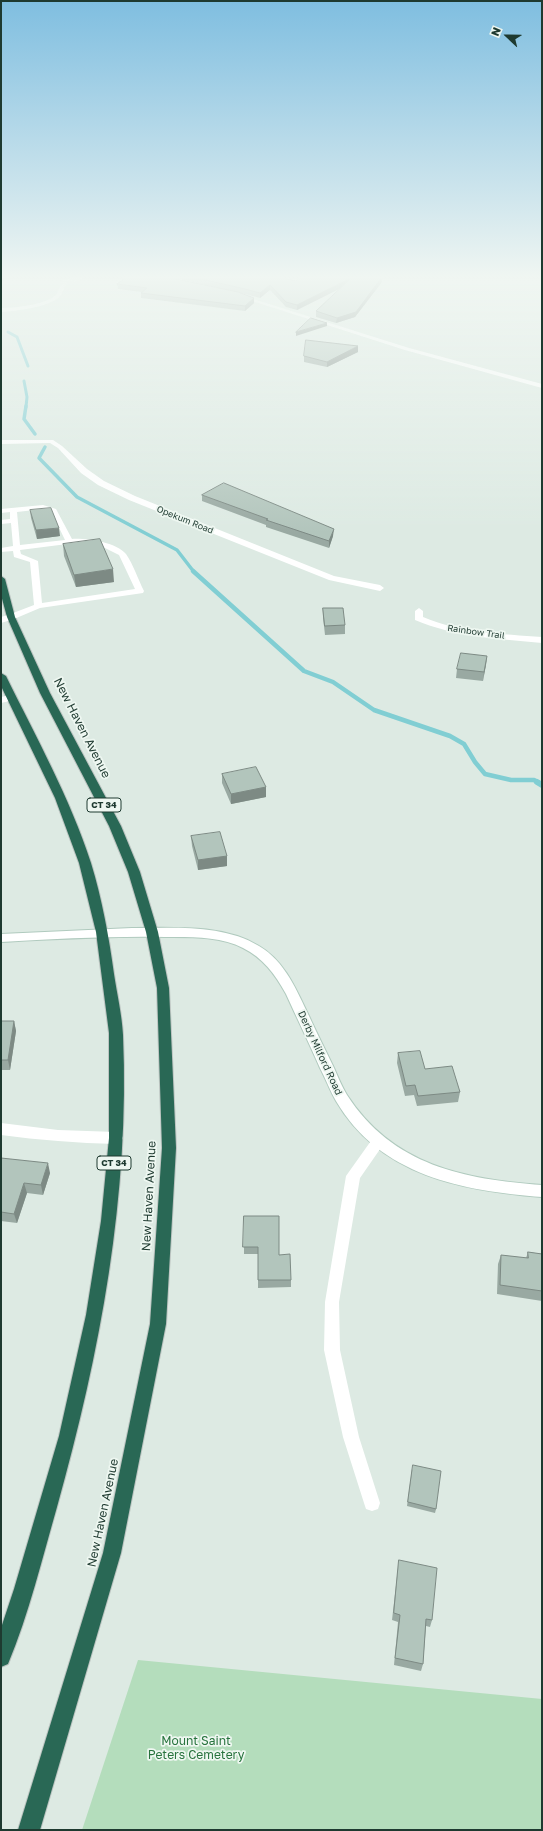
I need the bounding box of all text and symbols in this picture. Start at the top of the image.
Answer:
north arrow [487,16,527,56]
text: N [488,25,503,38]
street label: Opekum Road [155,504,215,536]
street label: Rainbow Trail [447,623,505,641]
street label: New Haven Avenue [50,675,114,781]
road number: CT 34 [87,798,121,812]
street label: Derby Milford Road [295,1009,345,1097]
street label: New Haven Avenue [139,1140,159,1252]
road number: CT 34 [97,1156,131,1170]
street label: New Haven Avenue [84,1457,122,1569]
park label: Mount Saint Peters Cemetery [148,1734,244,1762]

